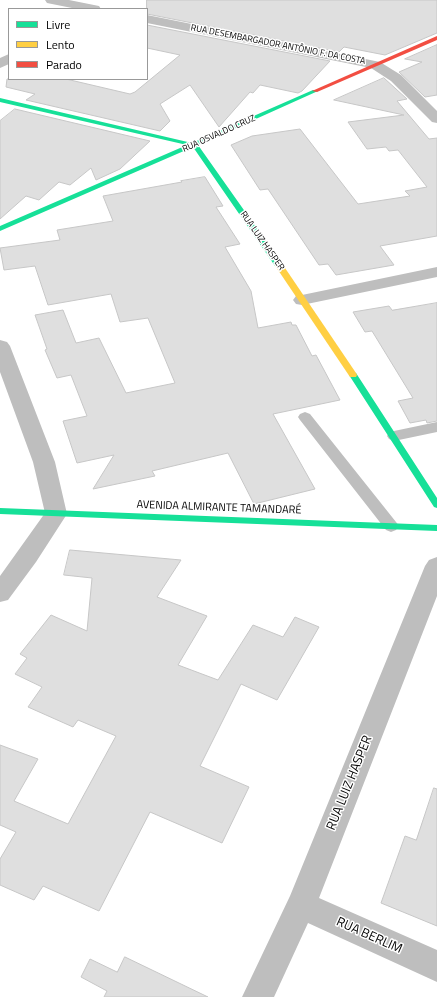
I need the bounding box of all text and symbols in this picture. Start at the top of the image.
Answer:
legend [8,8,148,80]
text: Livre [46,15,70,34]
street label: RUA DESEMBARGADOR ANTÔNIO F. DA COSTA [190,23,366,67]
text: Lento [46,35,75,54]
text: Parado [46,55,82,74]
street label: RUA OSVALDO CRUZ [181,113,257,155]
street label: RUA LUIZ HASPER [238,209,286,273]
street label: AVENIDA ALMIRANTE TAMANDARÉ [136,499,302,517]
street label: RUA LUIZ HASPER [324,733,376,833]
street label: RUA BERLIM [334,915,404,957]

